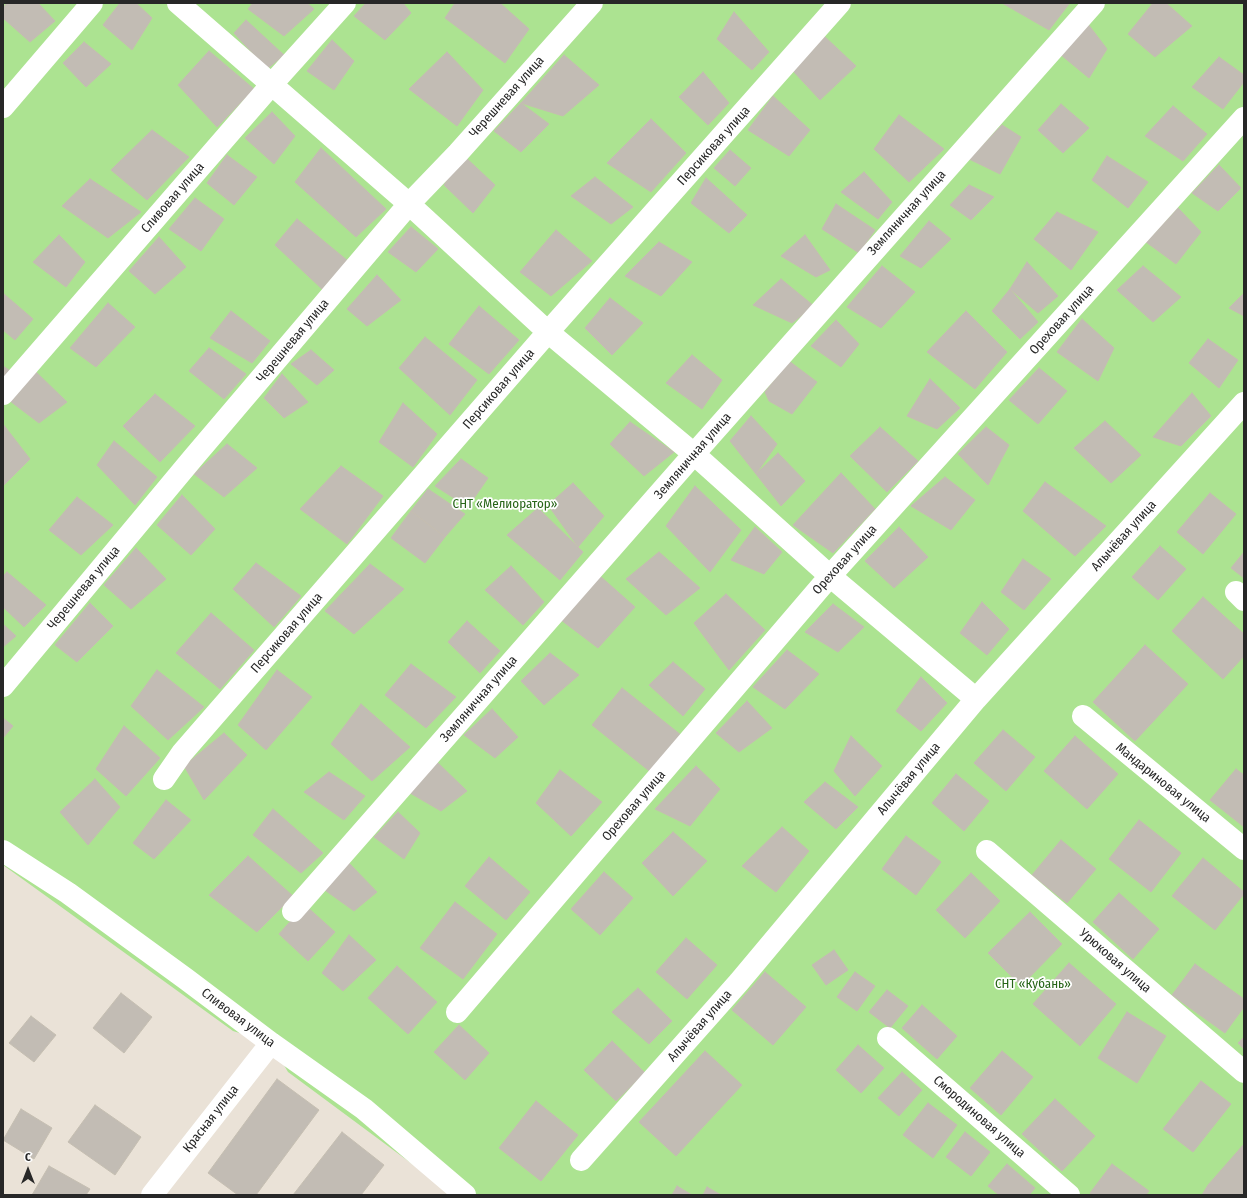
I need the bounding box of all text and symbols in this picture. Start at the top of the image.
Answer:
street label: Черешневая улица [466,53,548,141]
street label: Персиковая улица [674,103,754,189]
street label: Сливовая улица [138,160,208,236]
street label: Земляничная улица [865,167,949,259]
street label: Ореховая улица [1027,282,1097,358]
street label: Черешневая улица [253,296,333,386]
street label: Персиковая улица [460,346,538,432]
street label: Земляничная улица [651,410,735,502]
park label: СНТ «Мелиоратор» [453,496,557,512]
street label: Алычёвая улица [1088,497,1160,575]
street label: Ореховая улица [810,522,880,598]
street label: Черешневая улица [44,543,124,633]
street label: Персиковая улица [248,590,326,676]
street label: Земляничная улица [437,653,521,745]
street label: Алычёвая улица [874,740,944,818]
street label: Мандариновая улица [1112,740,1214,826]
street label: Ореховая улица [599,767,669,845]
street label: Урюковая улица [1076,926,1154,996]
park label: СНТ «Кубань» [995,976,1071,992]
street label: Сливовая улица [198,985,278,1051]
street label: Алычёвая улица [665,987,735,1065]
street label: Смородиновая улица [930,1073,1028,1161]
street label: Красная улица [180,1082,242,1156]
north arrow [8,1150,48,1190]
text: С [25,1151,31,1164]

